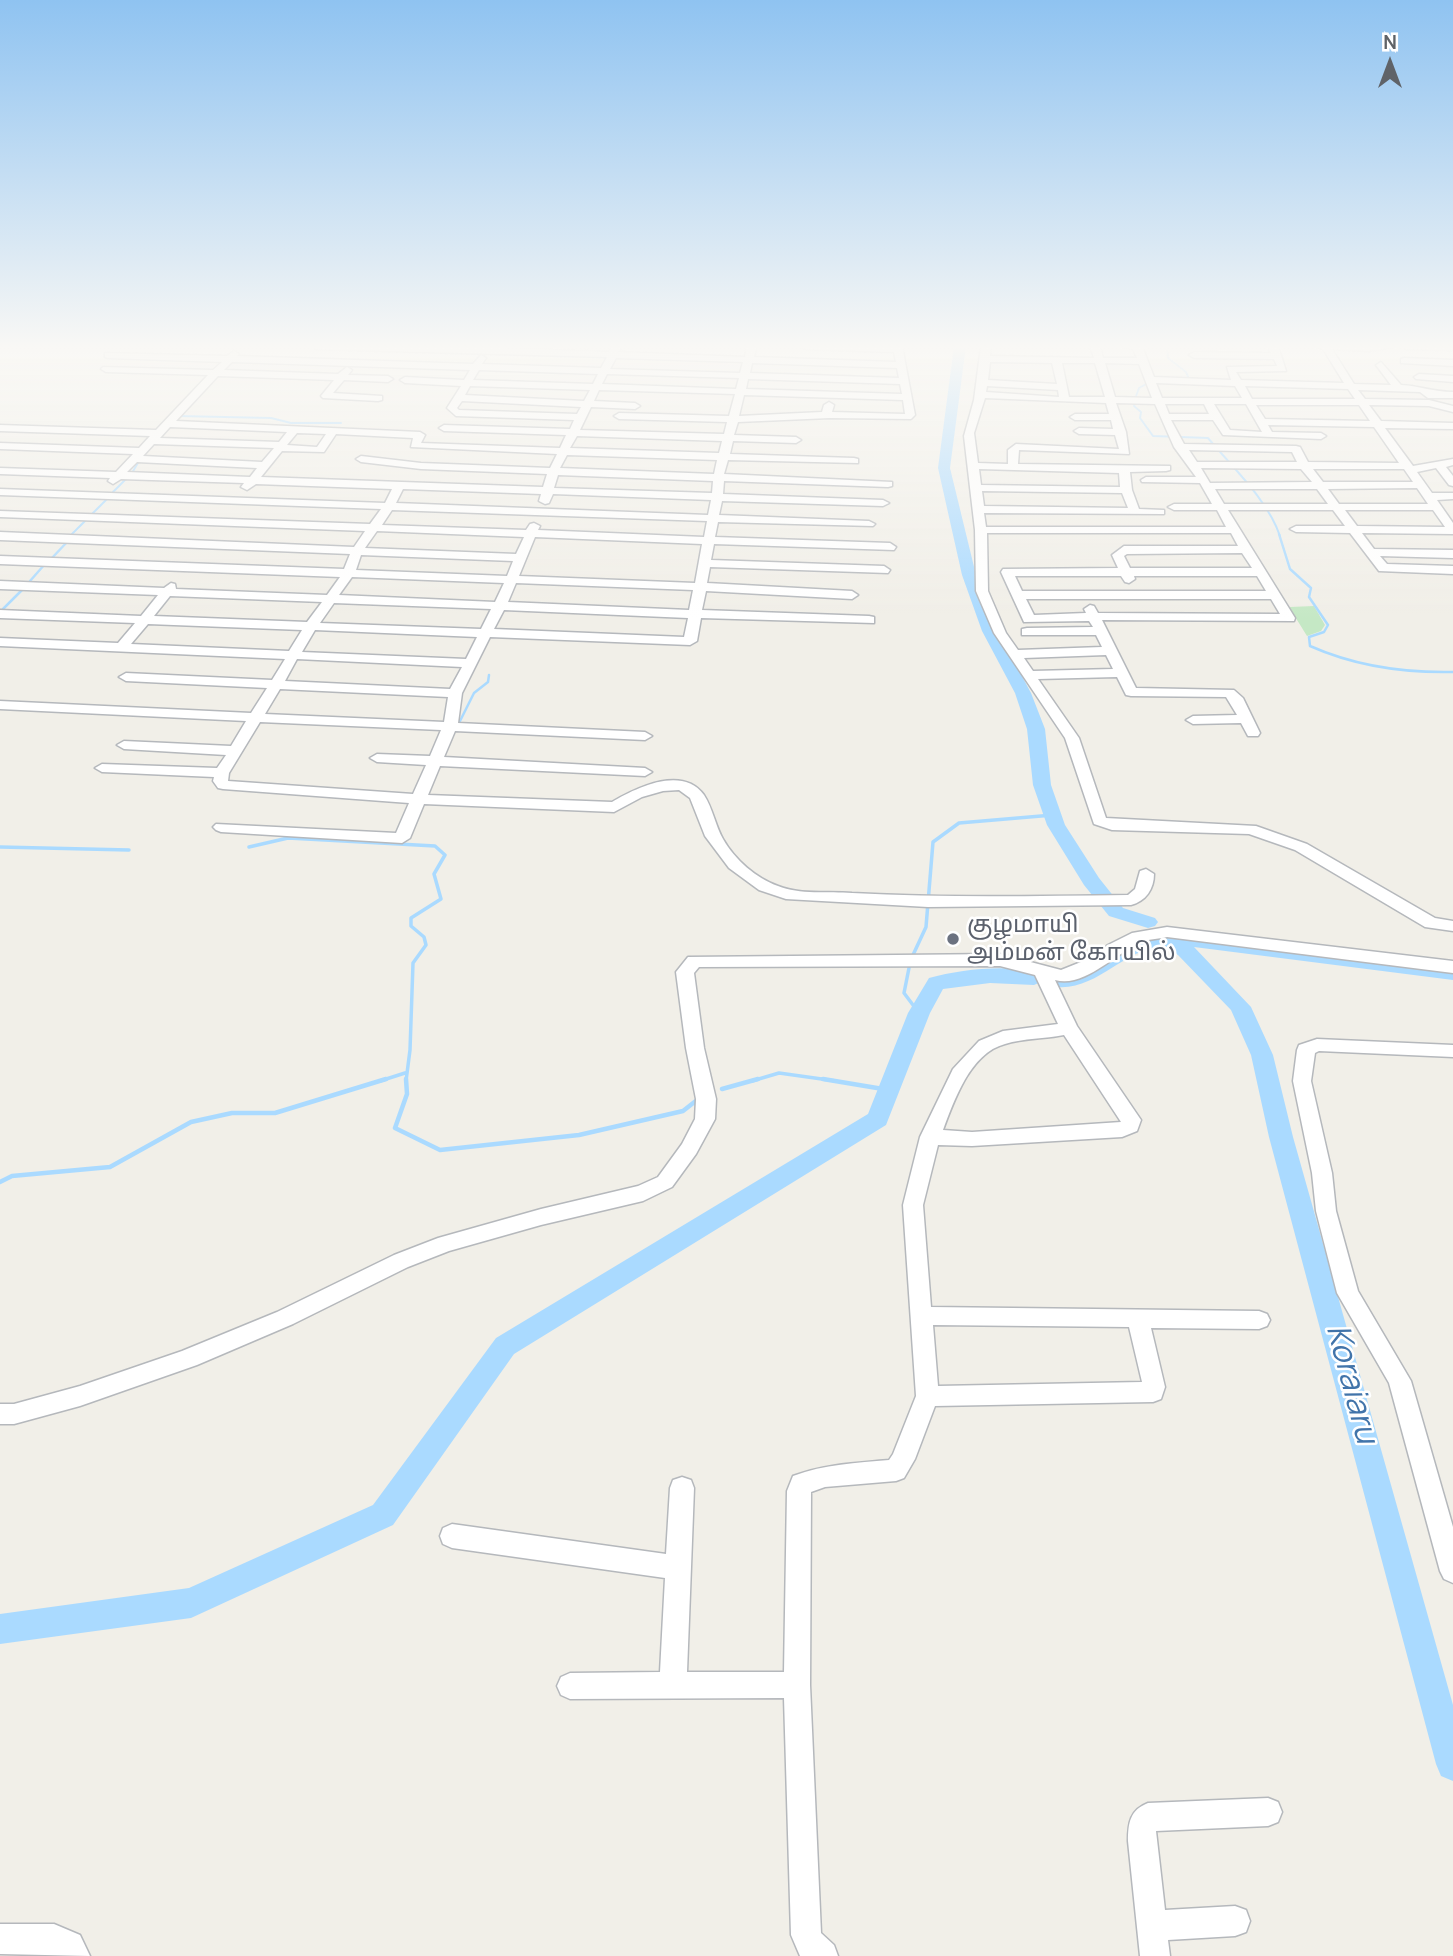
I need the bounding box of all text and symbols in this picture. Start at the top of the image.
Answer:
north arrow [1355,28,1425,98]
text: N [1383,29,1397,55]
place label: குழமாயி அம்மன் கோயில் [967,911,1176,967]
marker: குழமாயி அம்மன் கோயில் [945,931,961,947]
water label: Koraiaru [1317,1321,1385,1447]

